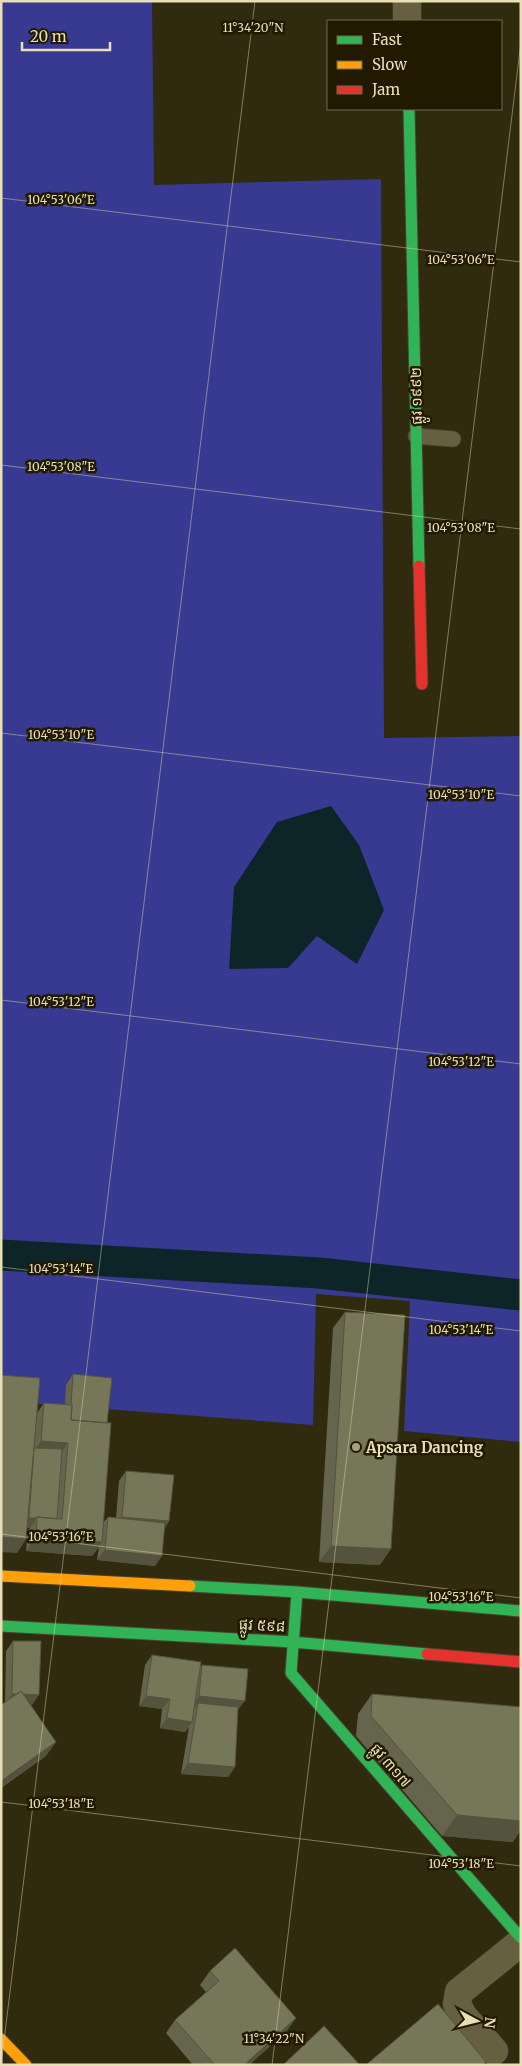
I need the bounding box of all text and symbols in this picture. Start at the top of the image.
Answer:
scale bar [22,20,110,52]
text: 11°34'20"N [222,20,284,35]
legend [327,20,502,110]
text: 20 m [30,27,67,46]
text: Fast [372,30,402,49]
text: Slow [372,55,407,74]
text: Jam [371,80,400,99]
text: 104°53'06"E [27,192,95,207]
text: 104°53'06"E [427,252,495,267]
street label: ផ្លូវ ១៩៩២ [406,367,430,425]
text: 104°53'08"E [27,459,95,474]
text: 104°53'08"E [427,520,495,535]
text: 104°53'10"E [28,727,94,742]
text: 104°53'10"E [428,787,494,802]
text: 104°53'12"E [28,994,94,1009]
text: 104°53'12"E [428,1054,494,1069]
text: 104°53'14"E [29,1261,94,1276]
text: 104°53'14"E [429,1322,494,1337]
place label: Apsara Dancing [365,1438,484,1457]
marker: Apsara Dancing [350,1441,362,1453]
text: 104°53'16"E [29,1529,94,1544]
text: 104°53'16"E [429,1589,494,1604]
street label: ផ្លូវ ៥៩៨ [238,1614,286,1640]
street label: ផ្លូវ ៣១៧ [363,1739,415,1794]
text: 104°53'18"E [28,1796,94,1811]
text: 104°53'18"E [428,1856,494,1871]
north arrow [452,1996,502,2046]
text: N [480,2016,500,2029]
text: 11°34'22"N [244,2031,305,2046]

